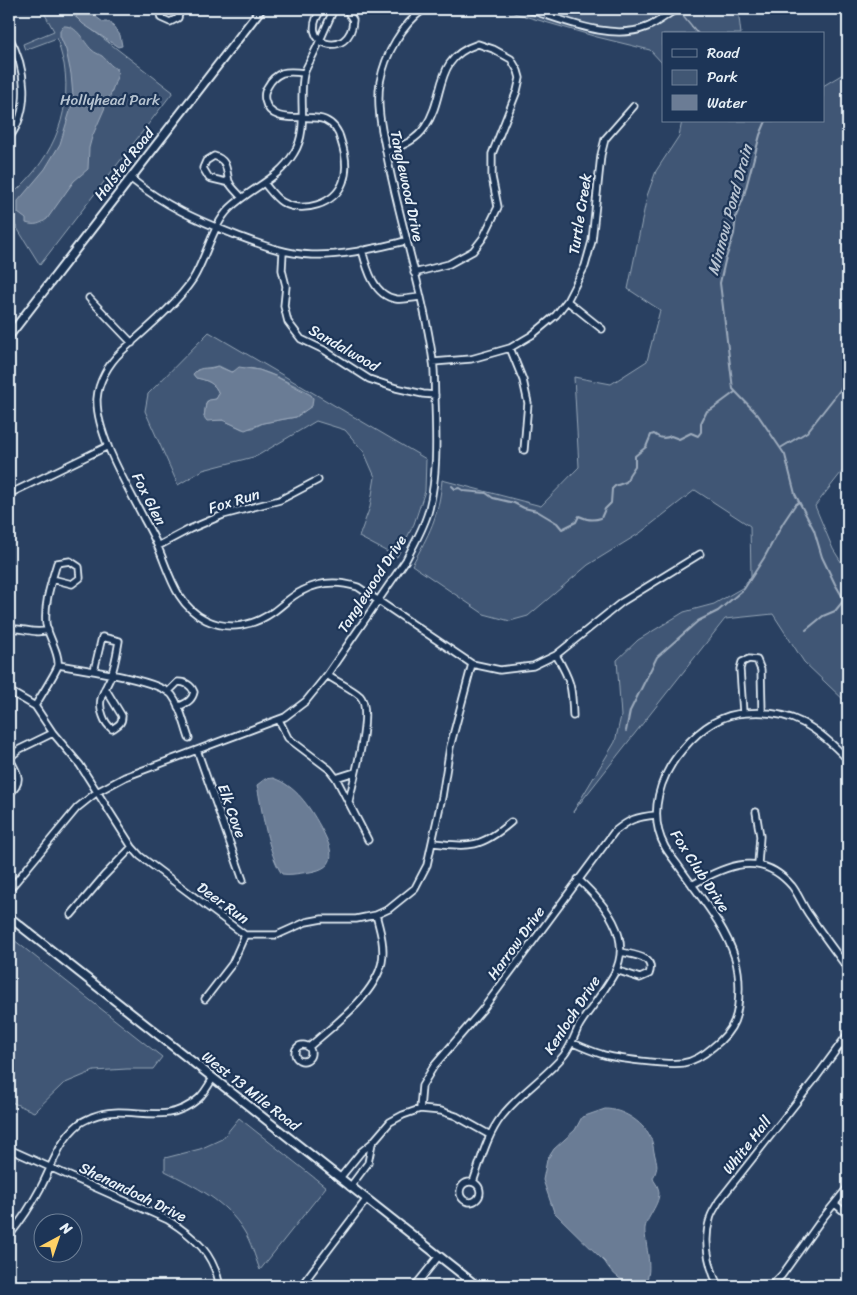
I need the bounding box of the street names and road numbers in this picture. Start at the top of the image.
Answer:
street label: Halsted Road [87,121,162,206]
street label: Tanglewood Drive [383,128,431,244]
street label: Turtle Creek [561,171,599,257]
street label: Sandalwood [304,317,385,379]
street label: Fox Glen [125,468,173,530]
street label: Fox Run [205,481,263,521]
street label: Tanglewood Drive [330,530,414,638]
street label: Elk Cove [210,780,254,842]
street label: Fox Club Drive [663,824,737,918]
street label: Deer Run [191,875,255,931]
street label: Harrow Drive [480,900,552,986]
street label: Kenloch Drive [537,970,608,1060]
street label: West 13 Mile Road [196,1044,307,1139]
street label: White Hall [716,1109,779,1180]
street label: Shenandoah Drive [75,1155,191,1229]

